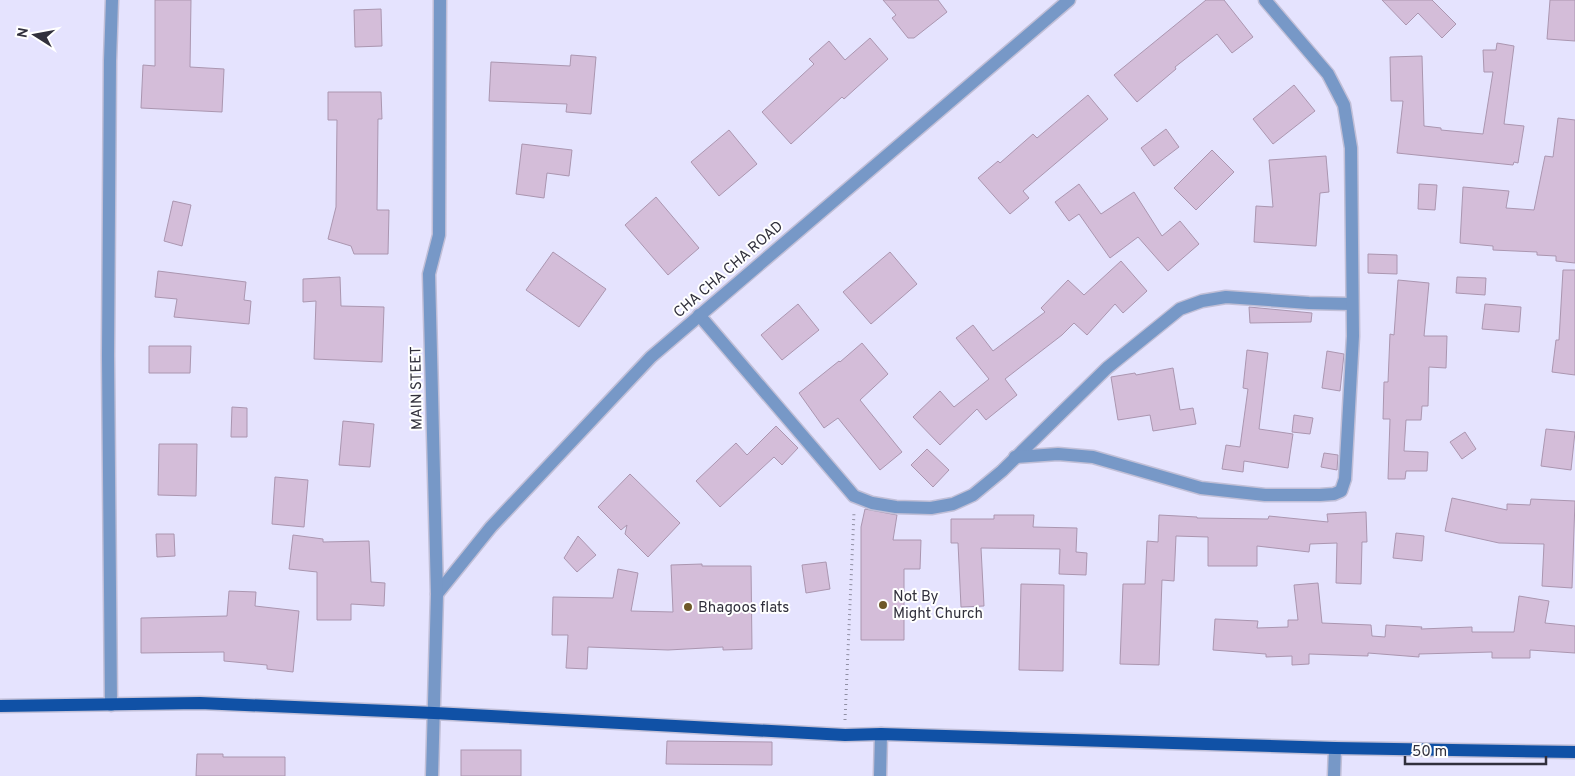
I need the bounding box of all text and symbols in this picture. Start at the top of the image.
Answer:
north arrow [10,10,60,60]
text: N [14,26,33,39]
street label: CHA CHA CHA ROAD [670,217,788,323]
street label: MAIN STEET [407,346,428,430]
place label: Not By Might Church [893,588,983,624]
place label: Bhagoos flats [698,599,789,618]
marker: Not By Might Church [877,599,889,611]
marker: Bhagoos flats [682,601,694,613]
scale bar [1405,734,1546,766]
text: 50 m [1412,743,1447,762]

